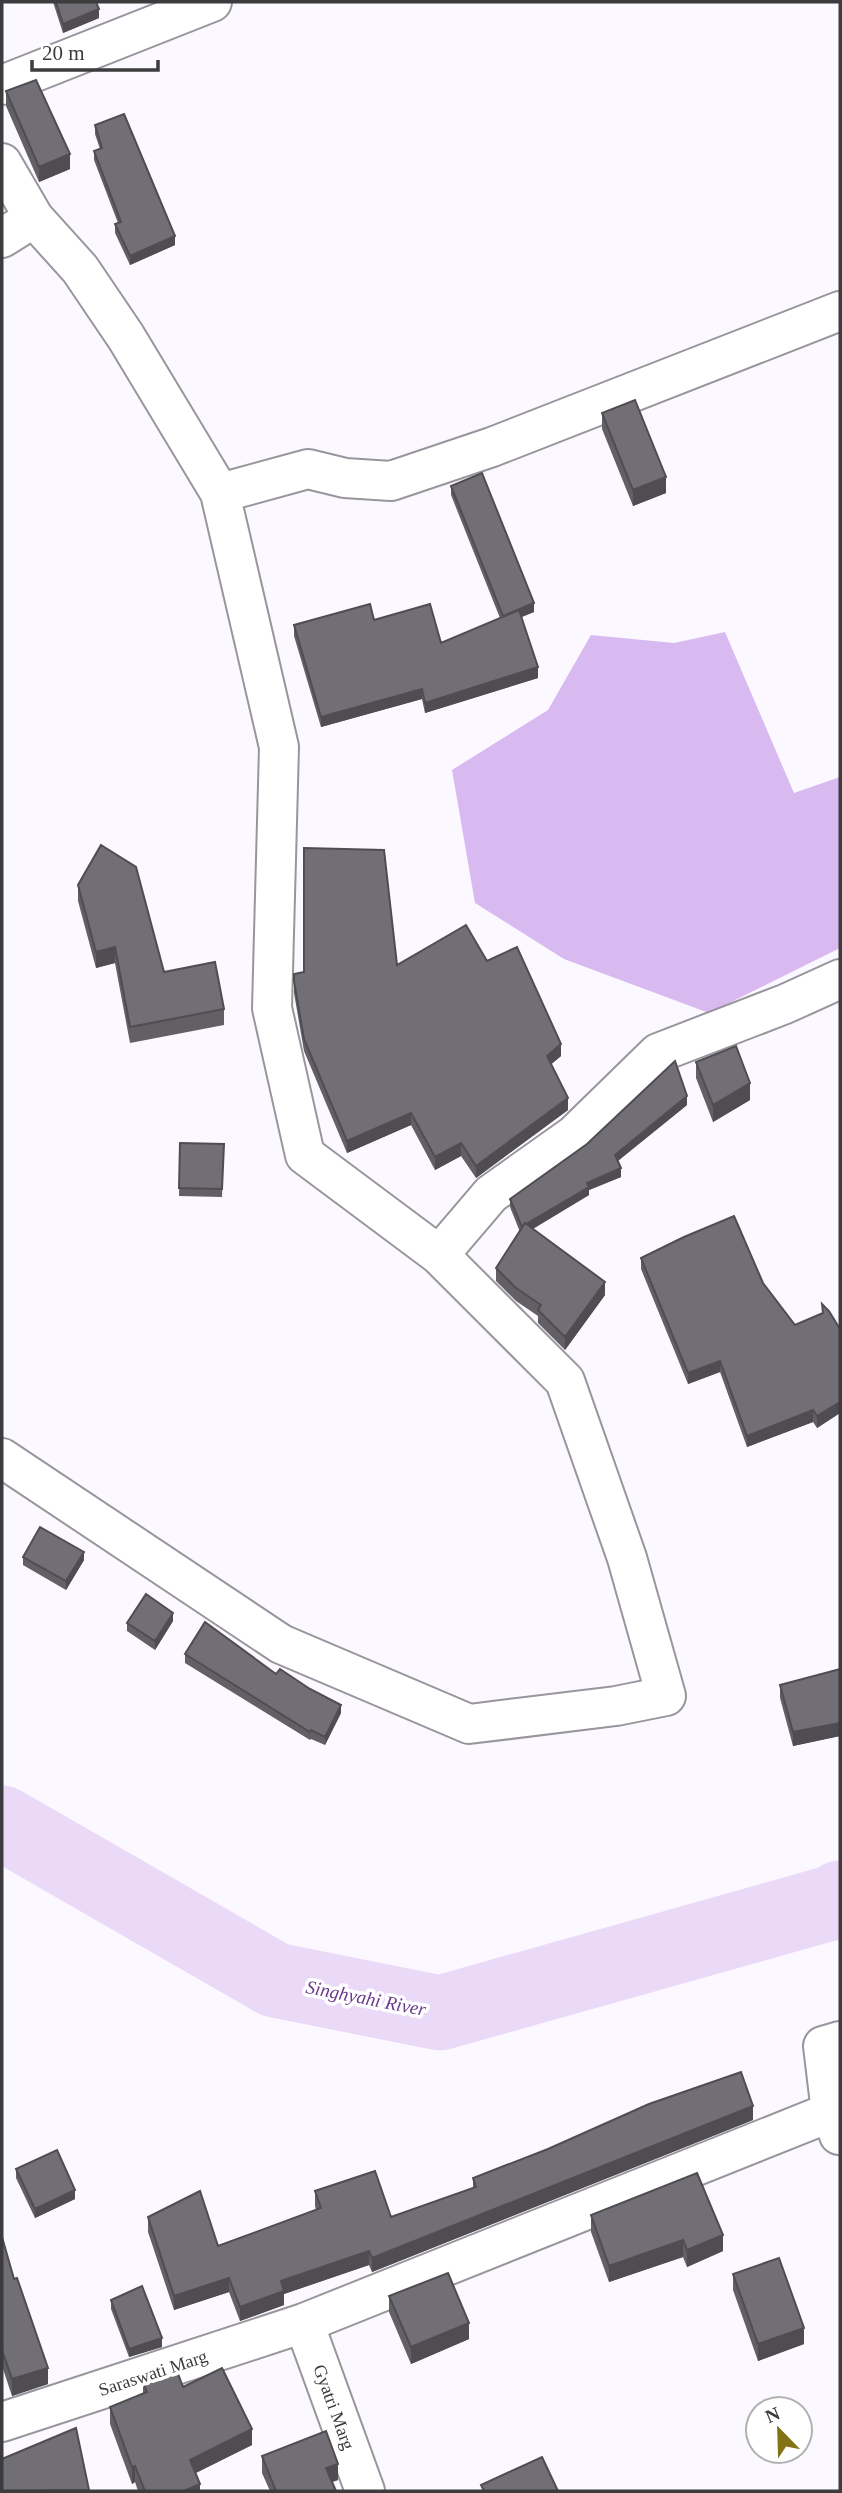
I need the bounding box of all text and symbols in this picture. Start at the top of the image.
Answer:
scale bar [32,28,158,72]
text: 20 m [42,41,85,65]
water label: Singhyahi River [304,1976,428,2020]
street label: Saraswati Marg [96,2346,210,2400]
street label: Gyatri Marg [309,2362,359,2452]
north arrow [744,2395,814,2465]
text: N [762,2402,783,2427]

